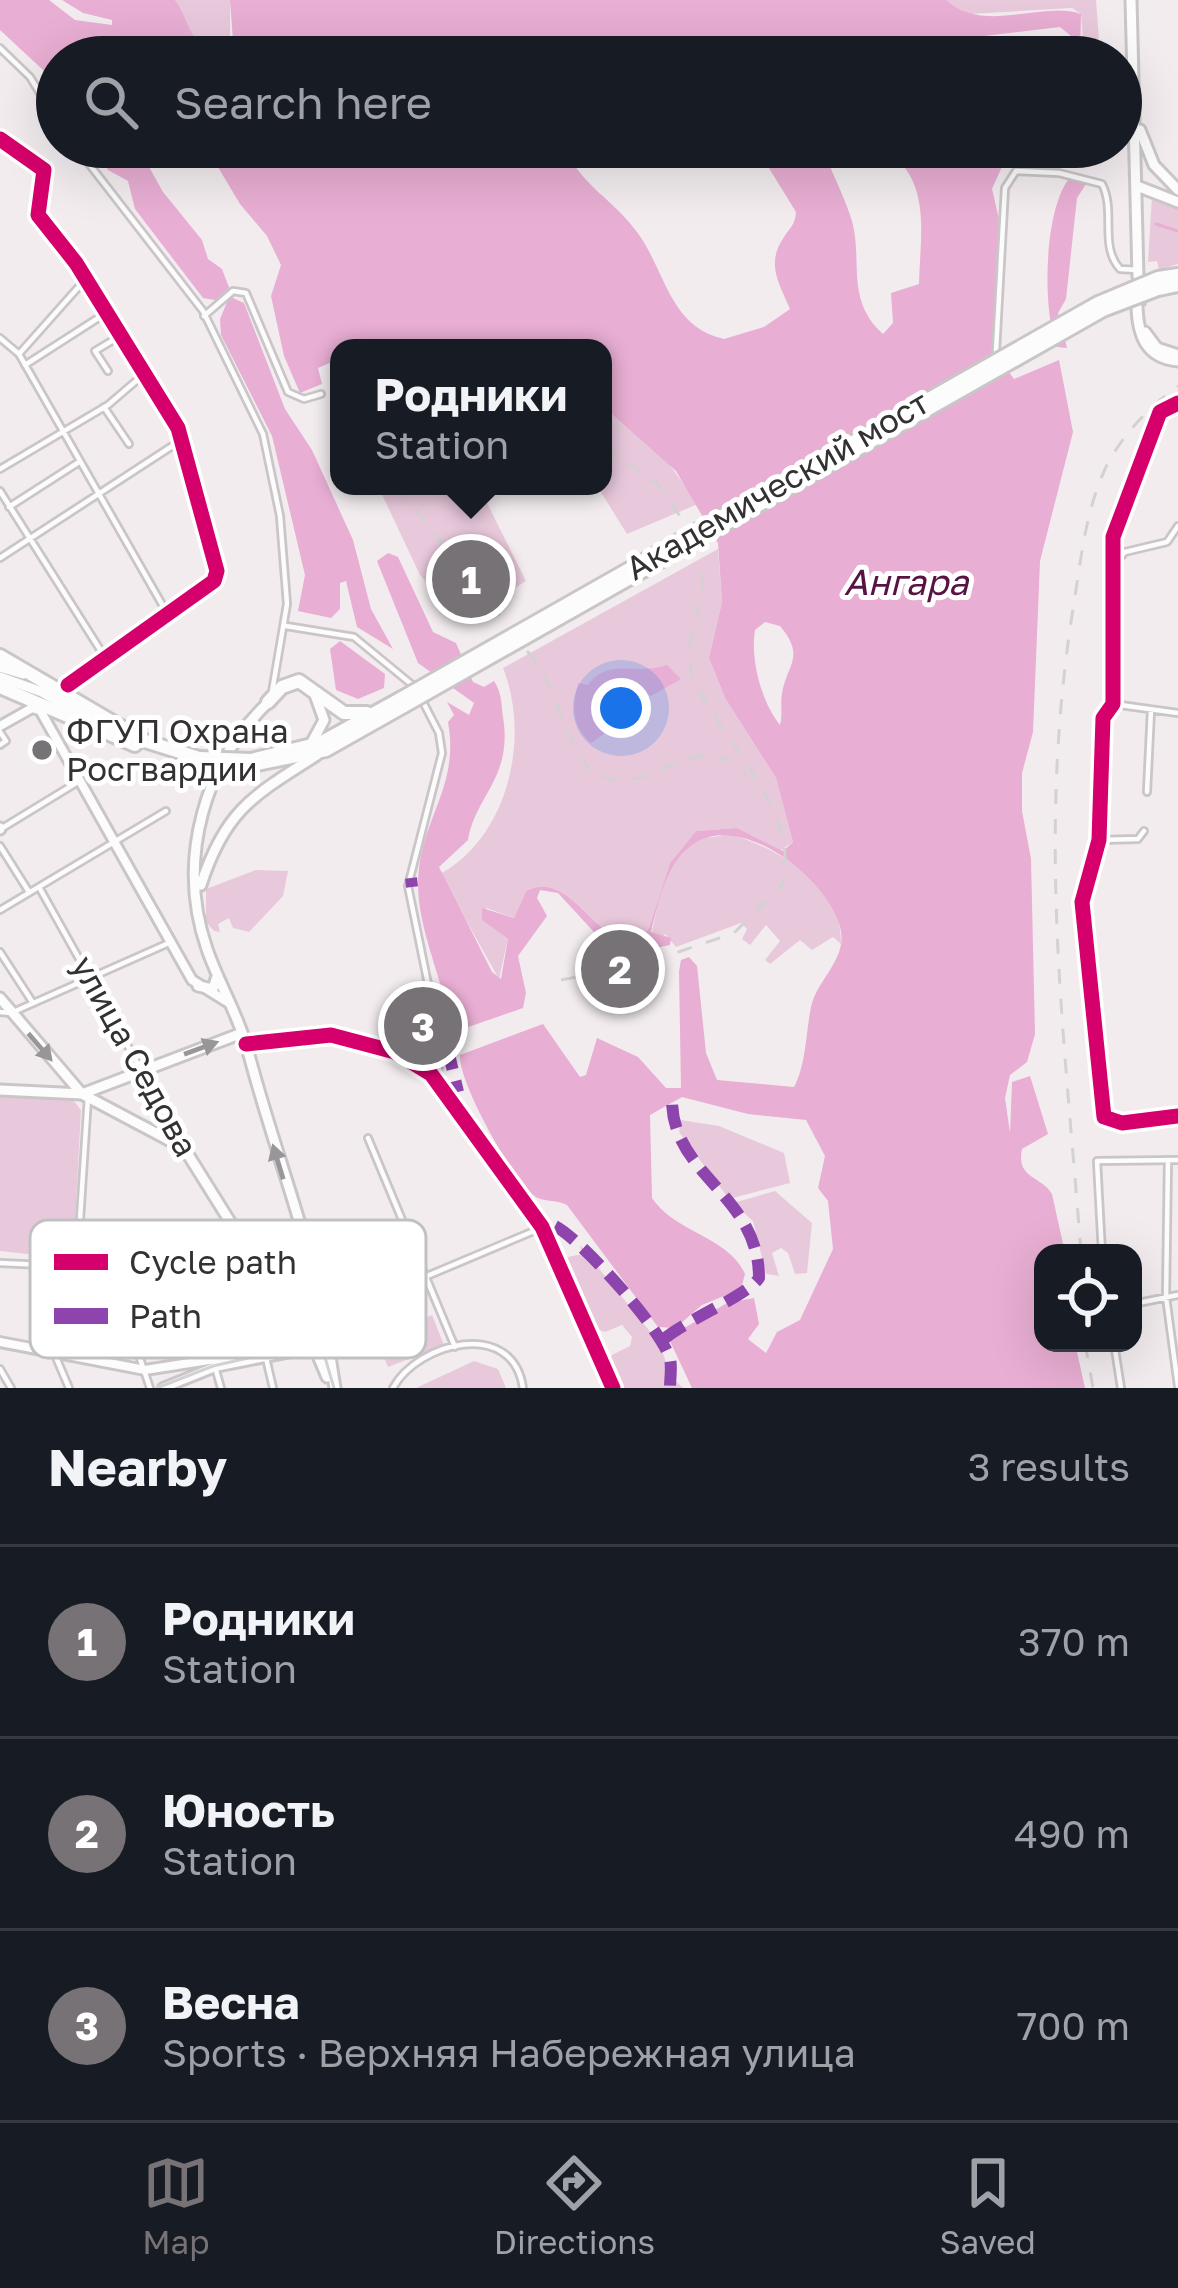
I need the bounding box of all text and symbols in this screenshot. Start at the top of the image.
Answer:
search box [36,36,1142,168]
icon: search [78,69,144,135]
text: Search here [174,75,432,129]
popup [330,339,612,495]
text: Родники [374,367,568,421]
street label: Академический мост [618,382,935,587]
text: Station [374,421,509,468]
pin: 1 [432,534,510,624]
water label: Ангара [844,560,970,603]
your location [591,678,651,738]
place label: ФГУП Охрана Росгвардии [66,711,289,788]
marker: ФГУП Охрана Росгвардии [29,737,55,763]
pin: 2 [581,924,659,1014]
street label: улица Седова [64,949,207,1163]
pin: 3 [384,981,462,1071]
one-way arrow [26,1032,52,1062]
one-way arrow [183,1038,219,1056]
one-way arrow [268,1143,286,1180]
legend [30,1220,426,1358]
text: Cycle path [129,1242,297,1281]
map controls [1034,1244,1142,1352]
button: locate [1034,1244,1142,1352]
text: Path [129,1296,202,1335]
text: Nearby [48,1436,227,1497]
text: 3 results [968,1443,1130,1490]
text: Родники [162,1591,355,1645]
text: 1 [77,1618,97,1665]
text: 370 m [1018,1618,1130,1665]
text: Station [162,1645,297,1692]
text: Юность [162,1783,335,1837]
text: 2 [75,1810,99,1857]
text: 490 m [1014,1810,1130,1857]
text: Station [162,1837,297,1884]
text: Весна [162,1975,300,2029]
text: 3 [75,2002,99,2049]
text: 700 m [1017,2002,1130,2049]
text: Sports · Верхняя Набережная улица [162,2029,856,2076]
tab: Map [142,2150,210,2261]
tab: Directions [494,2150,655,2261]
tab: Saved [939,2150,1036,2261]

